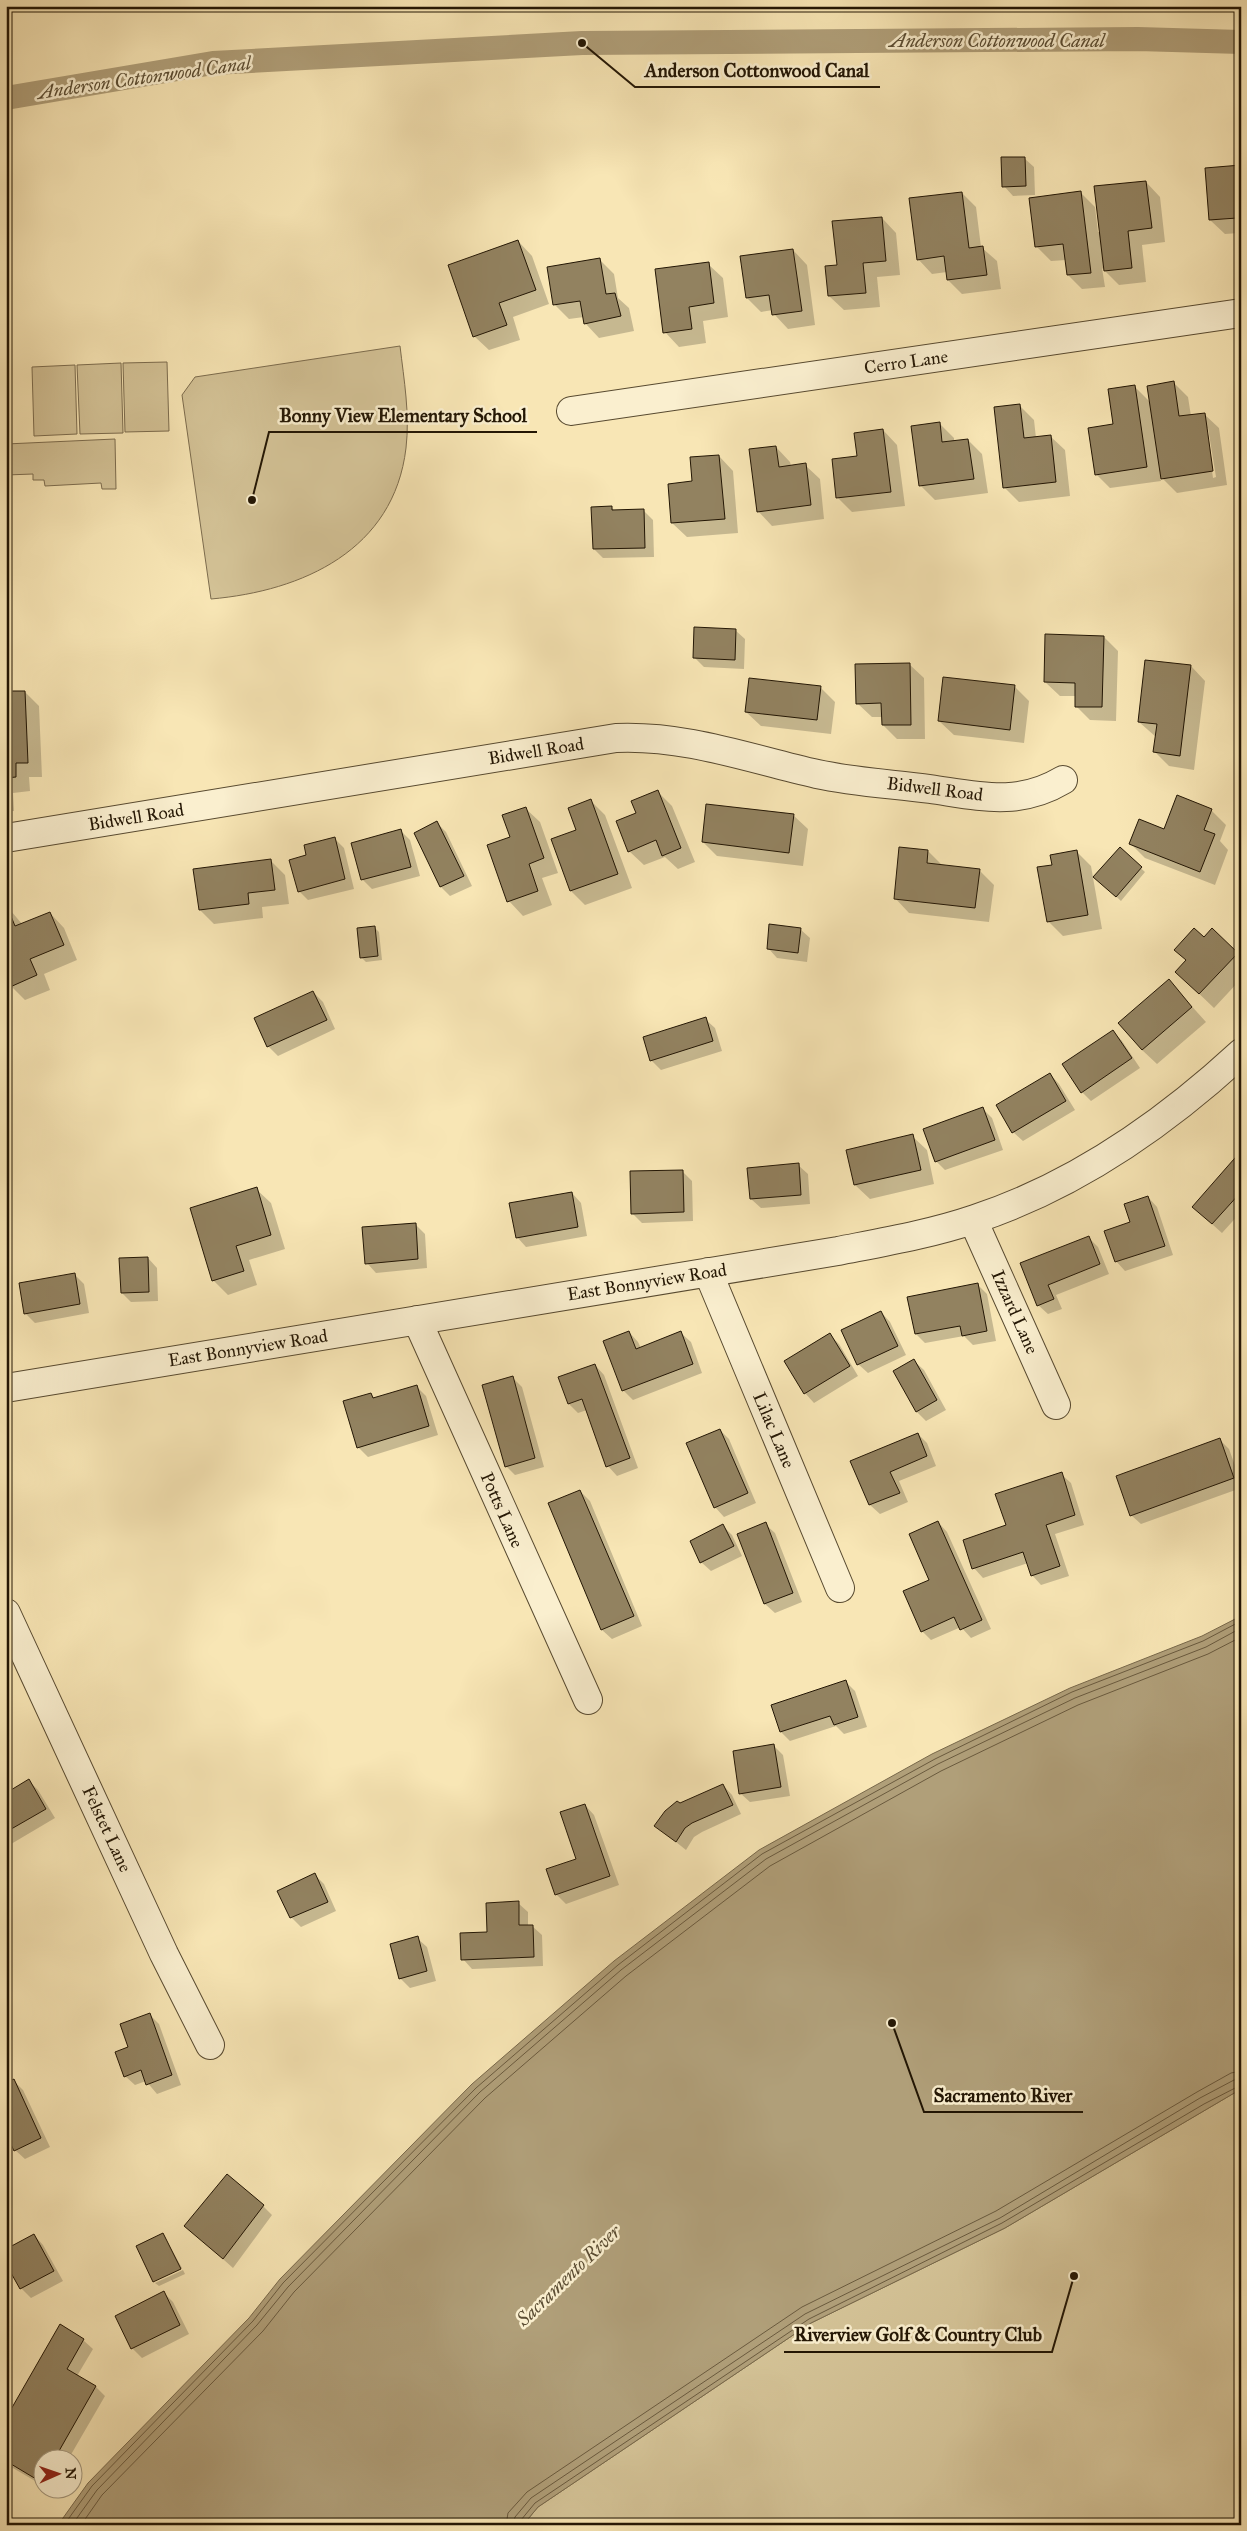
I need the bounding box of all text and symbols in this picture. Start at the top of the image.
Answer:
water label: Anderson Cottonwood Canal [887,29,1106,52]
water label: Anderson Cottonwood Canal [34,51,254,104]
callout: Anderson Cottonwood Canal [635,53,880,87]
text: Anderson Cottonwood Canal [643,59,870,82]
street label: Cerro Lane [863,345,949,379]
callout: Bonny View Elementary School [269,398,537,432]
text: Bonny View Elementary School [279,404,528,428]
street label: Bidwell Road [486,733,586,769]
street label: Bidwell Road [886,772,984,806]
street label: Bidwell Road [86,799,186,835]
street label: East Bonnyview Road [566,1259,728,1305]
street label: Izzard Lane [987,1267,1043,1357]
street label: East Bonnyview Road [167,1325,329,1371]
street label: Lilac Lane [748,1389,800,1471]
street label: Potts Lane [476,1469,528,1551]
street label: Felstet Lane [77,1782,137,1876]
callout: Sacramento River [924,2078,1083,2112]
text: Sacramento River [934,2084,1073,2107]
water label: Sacramento River [511,2219,626,2331]
callout: Riverview Golf & Country Club [784,2318,1052,2352]
text: Riverview Golf & Country Club [794,2323,1042,2347]
north arrow [32,2448,82,2498]
text: N [62,2467,79,2480]

